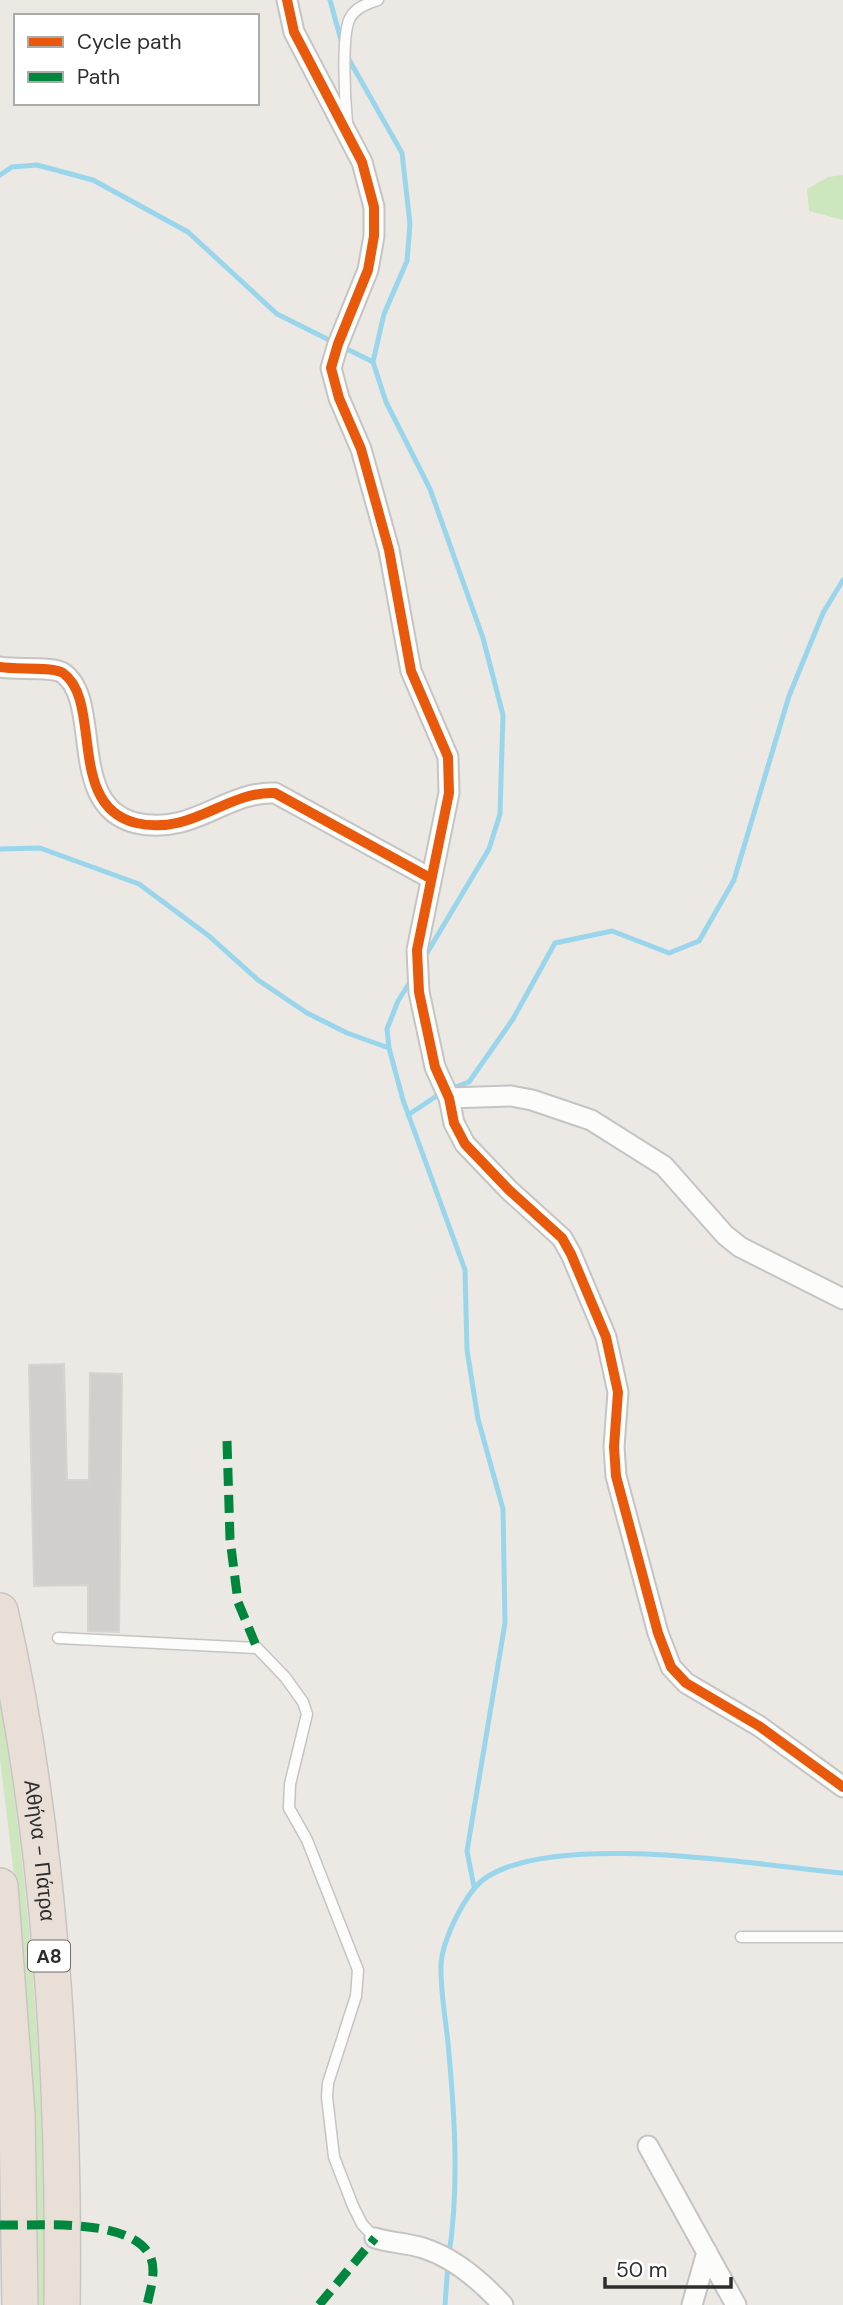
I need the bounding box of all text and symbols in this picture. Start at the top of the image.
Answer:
legend [14,14,259,105]
text: Cycle path [77,28,182,56]
text: Path [77,63,120,91]
street label: Αθήνα - Πάτρα [17,1778,62,1923]
road number: Α8 [28,1940,70,1972]
scale bar [605,2246,731,2290]
text: 50 m [616,2256,667,2284]

